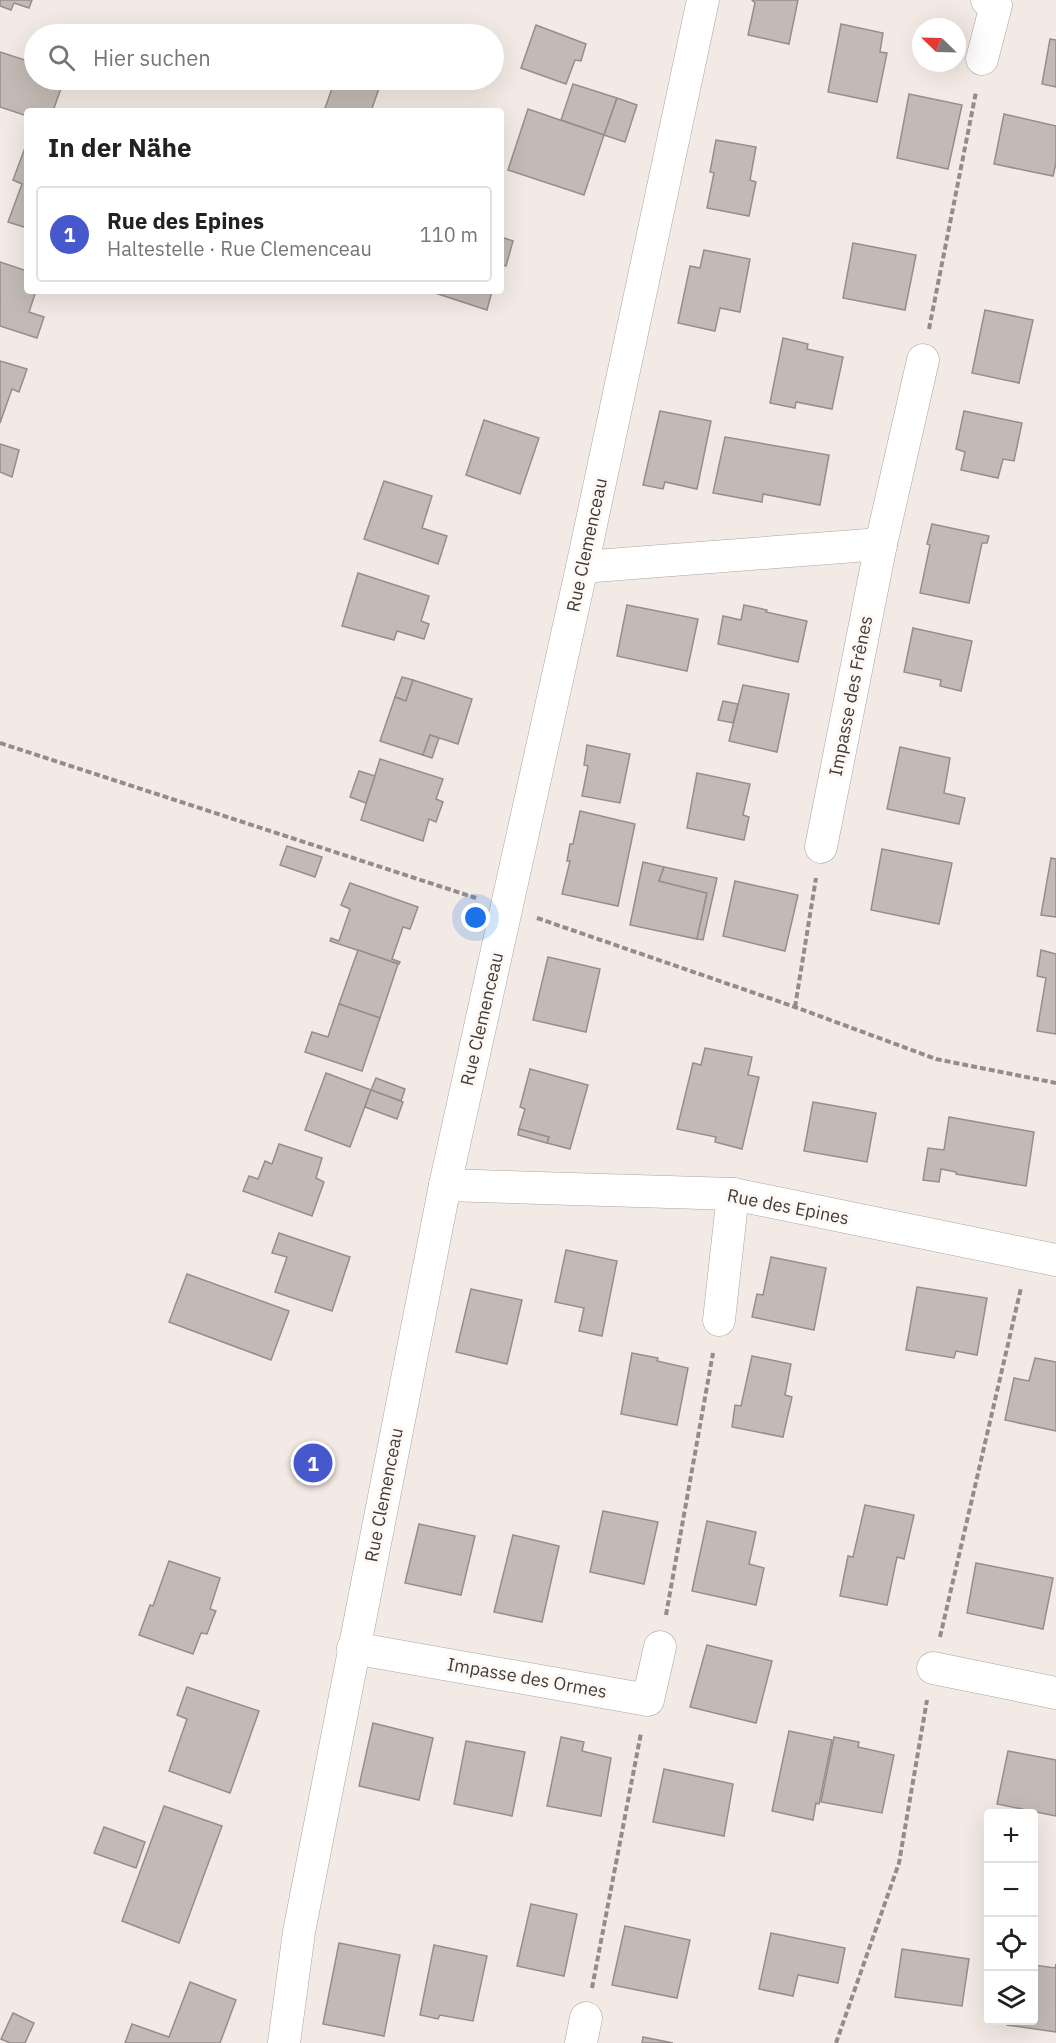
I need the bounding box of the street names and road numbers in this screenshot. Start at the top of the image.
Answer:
street label: Rue Clemenceau [561,476,612,614]
street label: Impasse des Frênes [824,614,877,778]
street label: Rue Clemenceau [455,950,508,1088]
street label: Rue des Epines [725,1183,851,1230]
street label: Rue Clemenceau [359,1426,408,1564]
street label: Impasse des Ormes [446,1652,609,1703]

